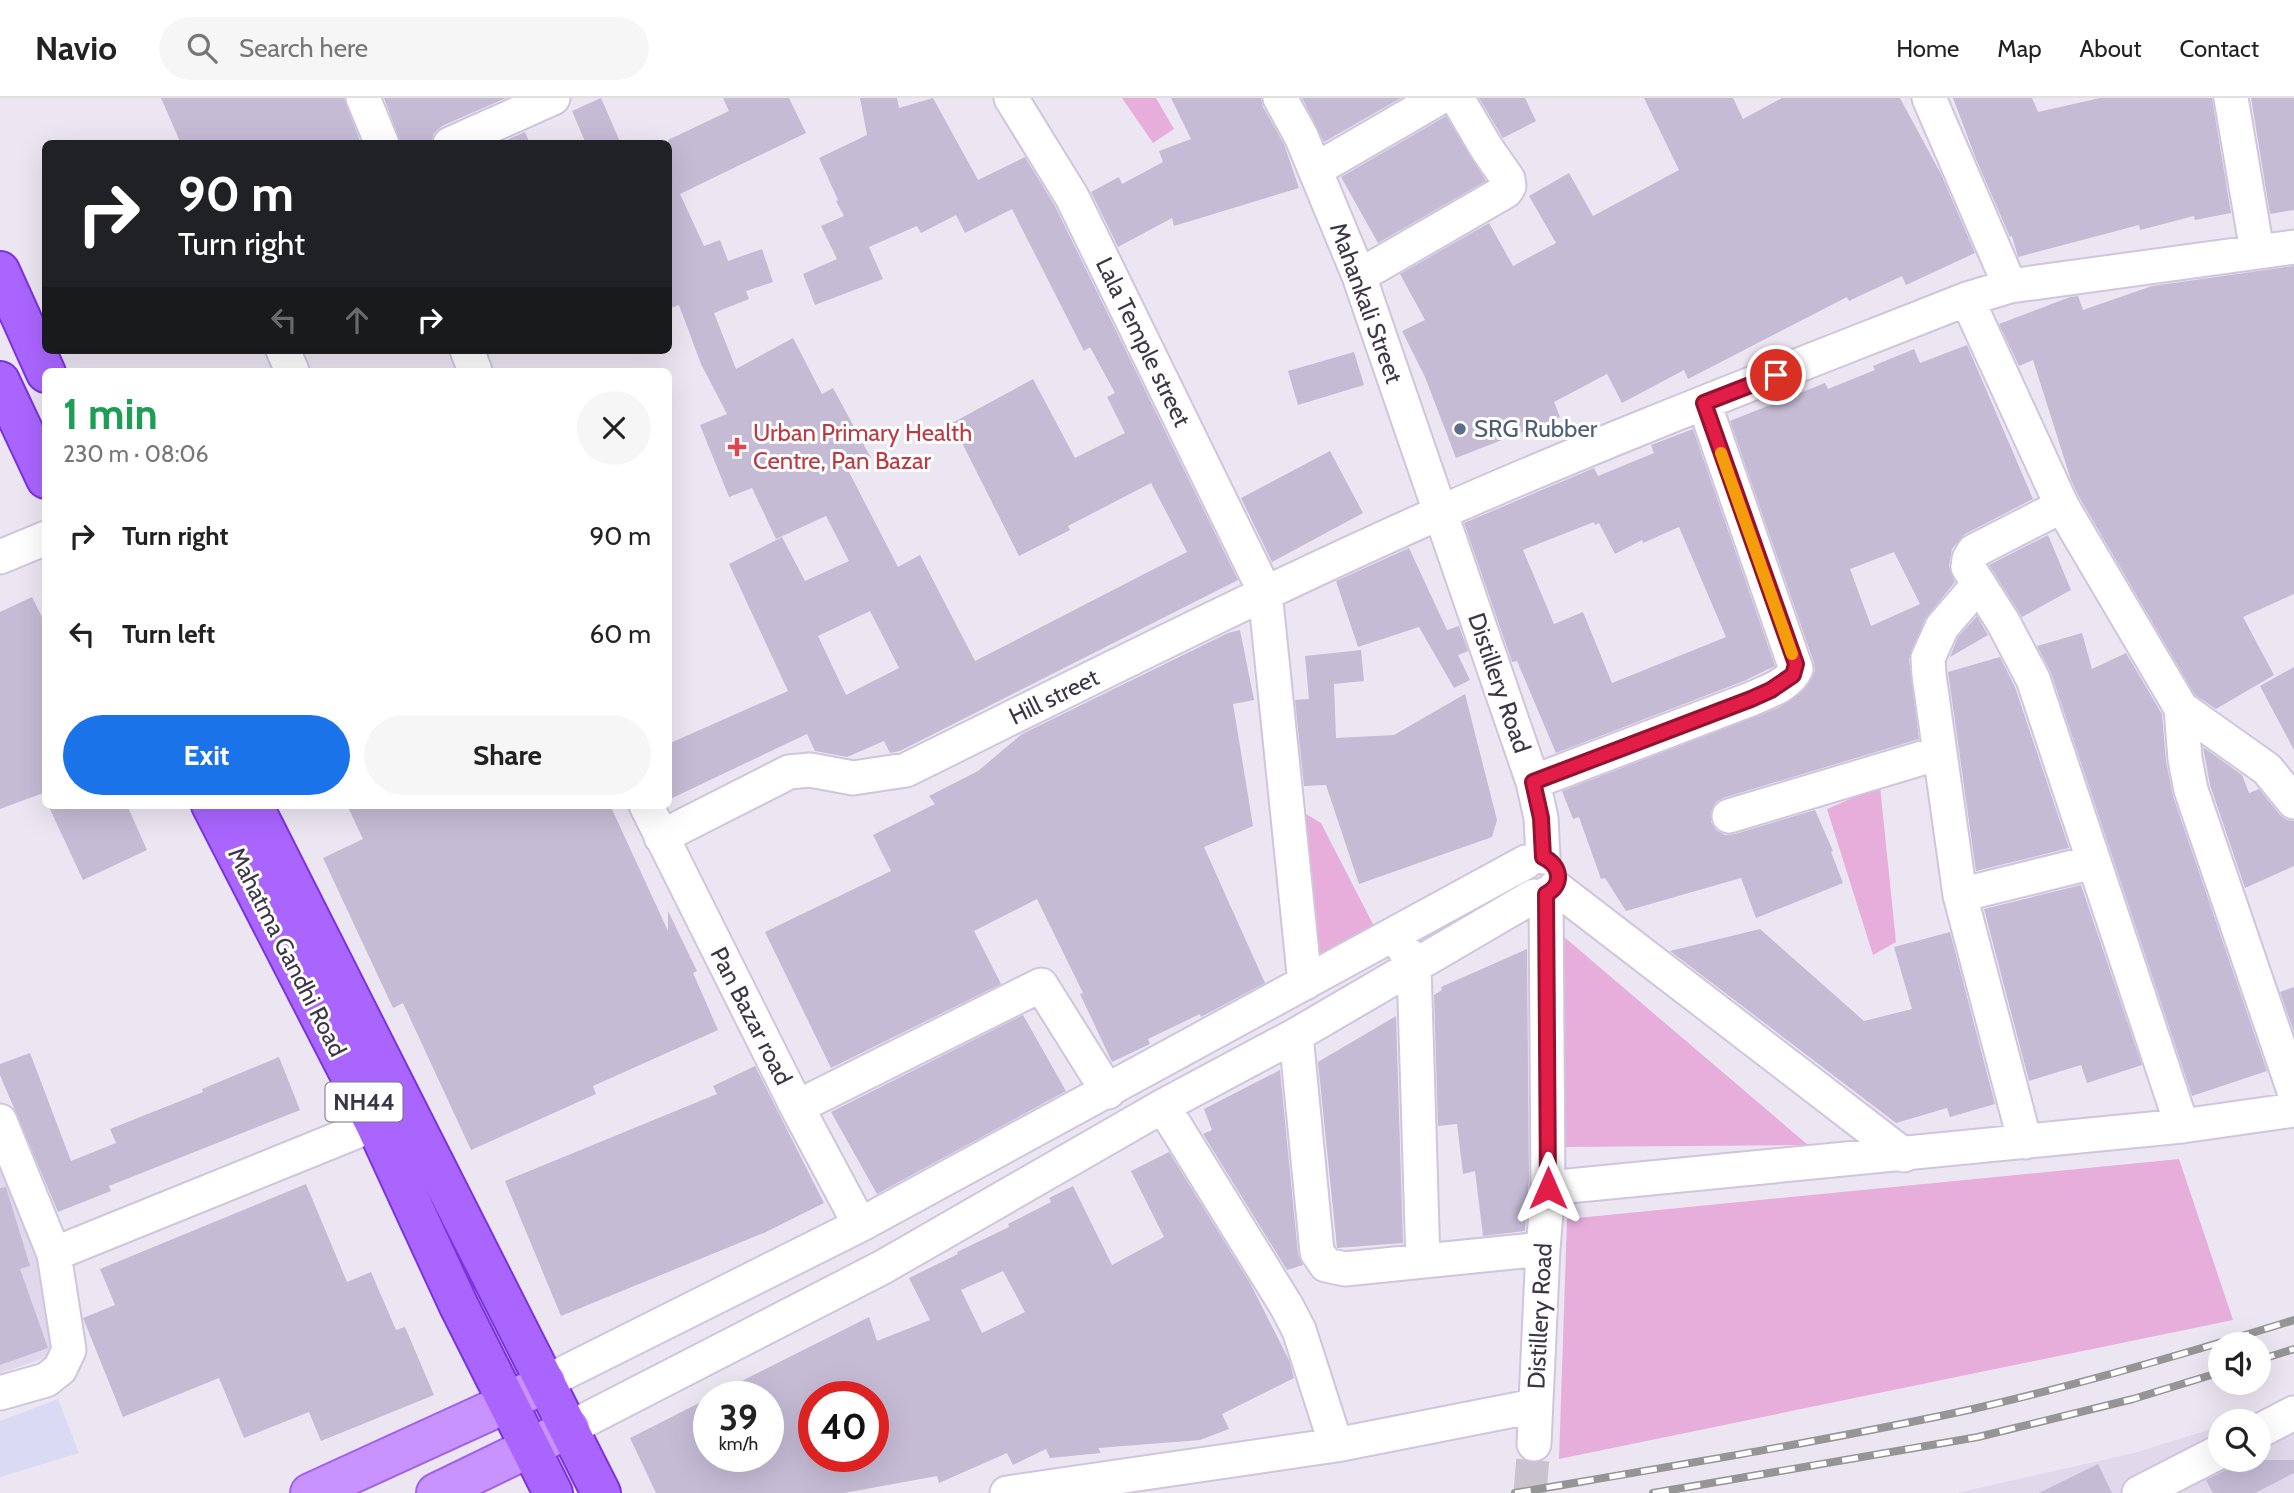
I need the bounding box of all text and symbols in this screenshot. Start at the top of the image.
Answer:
search box [159,17,649,80]
text: Navio [35,28,117,68]
icon: search [183,29,221,67]
text: Search here [239,32,368,64]
text: Home [1896,34,1959,63]
text: Map [1997,34,2042,63]
text: About [2080,34,2142,63]
text: Contact [2180,34,2259,63]
text: 90 m [178,164,294,223]
icon: right [63,168,154,259]
street label: Mahankali Street [1324,219,1409,387]
text: Turn right [178,224,305,263]
street label: Lala Temple street [1090,252,1197,431]
icon: left [265,301,303,339]
icon: ahead [338,301,376,339]
icon: right [411,301,449,339]
pin [1746,345,1806,405]
icon: arrive [1757,356,1795,394]
text: 1 min [63,388,158,440]
button: close [577,391,651,465]
place label: SRG Rubber [1474,414,1598,443]
place label: Urban Primary Health Centre, Pan Bazar [753,418,972,475]
marker: SRG Rubber [1452,421,1468,437]
marker: Urban Primary Health Centre, Pan Bazar [727,437,747,457]
text: 230 m · 08:06 [63,440,209,468]
icon: right [63,517,101,555]
text: Turn right [122,520,228,552]
text: 90 m [589,520,651,552]
street label: Distillery Road [1462,609,1537,757]
icon: left [63,615,101,653]
text: Turn left [122,618,215,650]
text: 60 m [589,618,651,650]
street label: Hill street [1004,662,1104,731]
button: Exit [63,715,350,795]
button: Share [364,715,651,795]
street label: Mahatma Gandhi Road [222,842,353,1061]
street label: Pan Bazar road [704,942,799,1089]
road number: NH44 [326,1082,402,1121]
position arrow [1511,1151,1585,1225]
street label: Distillery Road [1521,1242,1558,1390]
map controls [2208,1332,2271,1472]
button: sound [2208,1332,2271,1395]
speed limit sign: 40 [798,1381,889,1472]
text: 39 [719,1396,758,1439]
button: search [2208,1409,2271,1472]
text: km/h [719,1433,758,1455]

